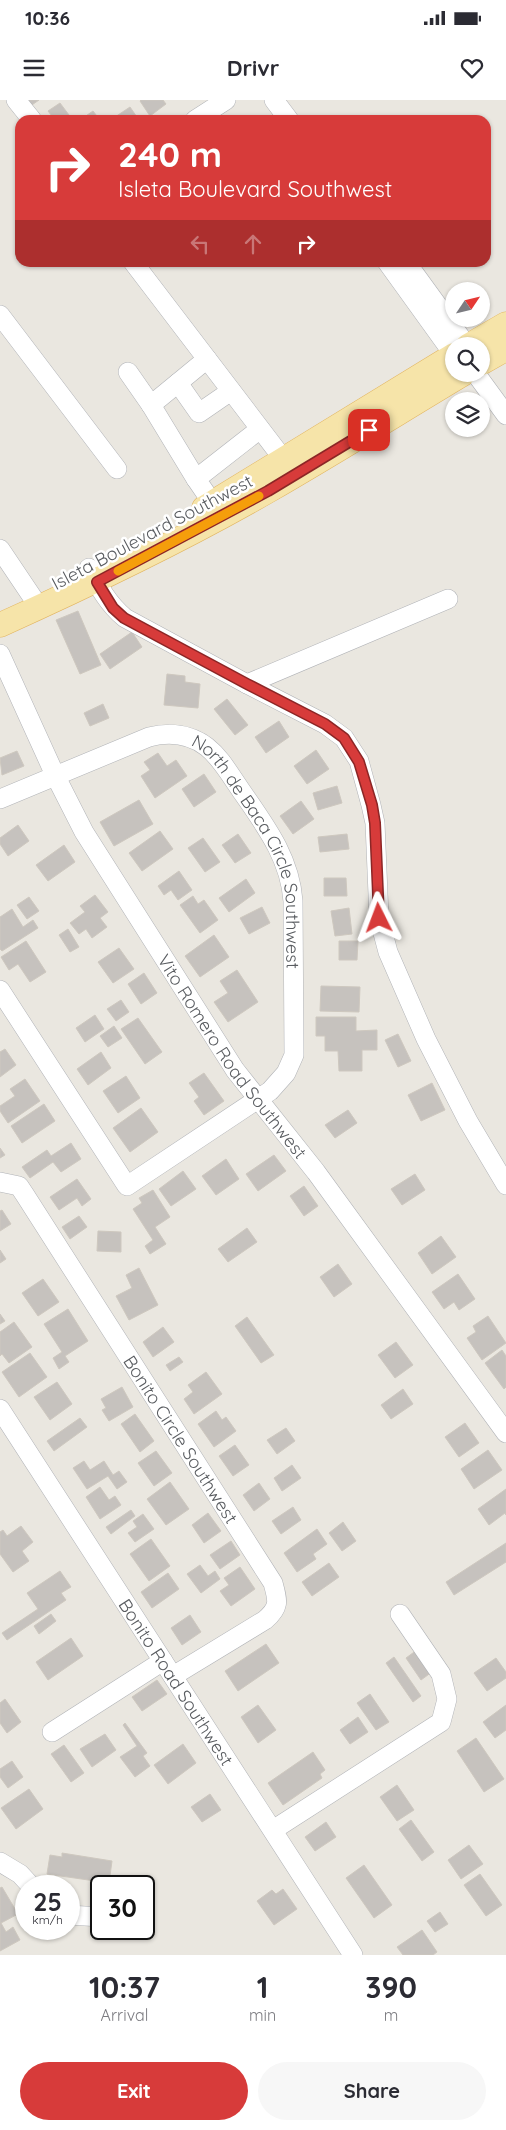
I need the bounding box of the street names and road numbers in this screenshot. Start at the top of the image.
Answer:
street label: Isleta Boulevard Southwest [48,469,256,595]
street label: North de Baca Circle Southwest [188,729,305,969]
street label: Vito Romero Road Southwest [153,950,312,1163]
street label: Bonito Circle Southwest [119,1351,243,1528]
street label: Bonito Road Southwest [114,1594,239,1770]

